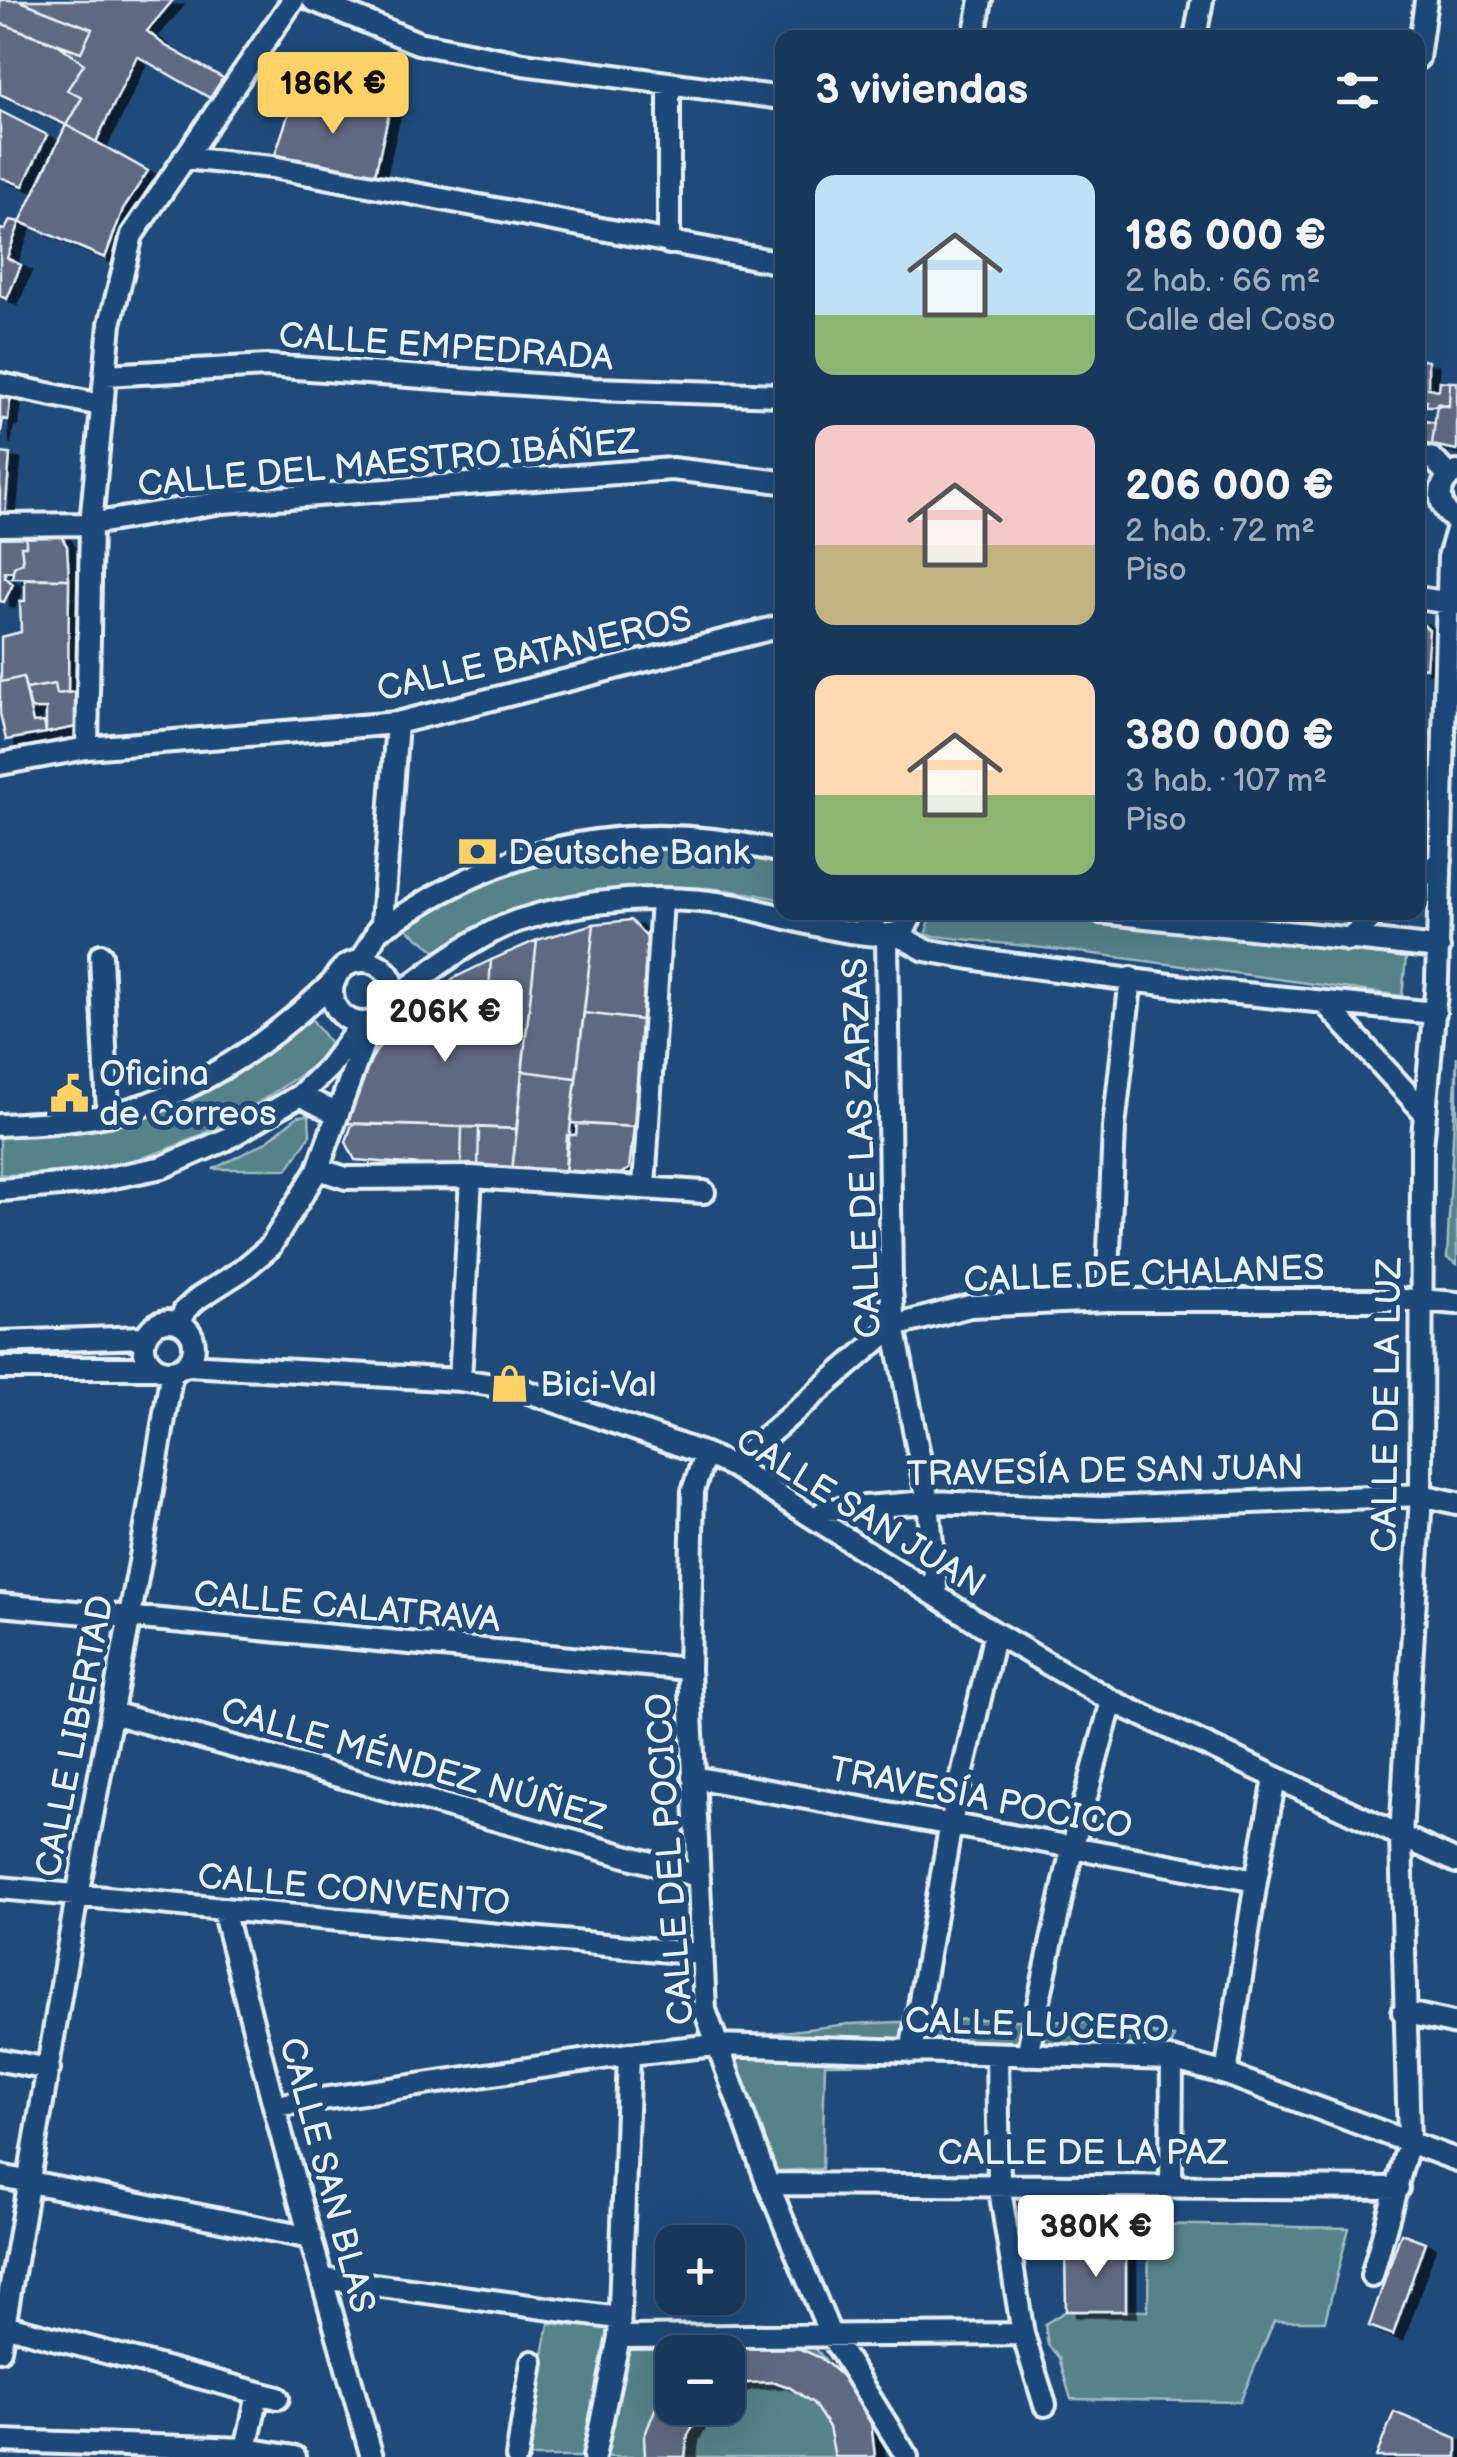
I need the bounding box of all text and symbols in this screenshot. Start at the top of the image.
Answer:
pin: 186K € [252,52,414,137]
icon: filters [1330,63,1385,118]
text: 186K € [280,65,386,104]
text: 3 viviendas [815,65,1028,116]
text: 186 000 € [1125,211,1326,262]
icon: home [895,215,1015,335]
text: 2 hab. · 66 m² [1125,262,1320,301]
text: Calle del Coso [1125,301,1336,340]
street label: CALLE EMPEDRADA [277,314,615,381]
street label: CALLE DEL MAESTRO IBÁÑEZ [136,419,641,507]
text: 206 000 € [1125,461,1334,512]
icon: home [895,465,1015,585]
text: 2 hab. · 72 m² [1125,512,1315,551]
text: Piso [1125,551,1187,590]
street label: CALLE BATANEROS [373,597,696,712]
text: 380 000 € [1125,711,1334,762]
icon: home [895,715,1015,835]
text: 3 hab. · 107 m² [1125,762,1327,801]
text: Piso [1125,801,1187,840]
bank icon: Deutsche Bank [457,831,499,873]
place label: Deutsche Bank [508,832,751,875]
street label: CALLE DE LAS ZARZAS [834,957,891,1339]
pin: 206K € [364,980,526,1065]
text: 206K € [389,993,501,1032]
place label: Oficina de Correos [99,1053,277,1136]
public building icon: Oficina de Correos [48,1072,90,1114]
street label: CALLE DE CHALANES [963,1247,1325,1302]
street label: CALLE DE LA LUZ [1363,1257,1412,1553]
shop icon: Bici-Val [489,1363,531,1405]
place label: Bici-Val [540,1364,656,1407]
street label: CALLE SAN JUAN [727,1419,993,1607]
street label: TRAVESÍA DE SAN JUAN [906,1446,1304,1496]
street label: CALLE CALATRAVA [192,1573,503,1642]
street label: CALLE LIBERTAD [27,1592,124,1881]
street label: CALLE MÉNDEZ NÚÑEZ [216,1688,612,1840]
street label: CALLE DEL POCICO [637,1691,704,2026]
street label: TRAVESÍA POCICO [826,1747,1136,1849]
street label: CALLE CONVENTO [196,1855,512,1926]
street label: CALLE LUCERO [904,1999,1170,2052]
street label: CALLE SAN BLAS [269,2033,384,2318]
street label: CALLE DE LA PAZ [938,2132,1229,2175]
pin: 380K € [1015,2195,1177,2280]
text: 380K € [1040,2208,1152,2247]
map controls [655,2225,745,2425]
button: + [655,2225,745,2315]
button: − [655,2335,745,2425]

